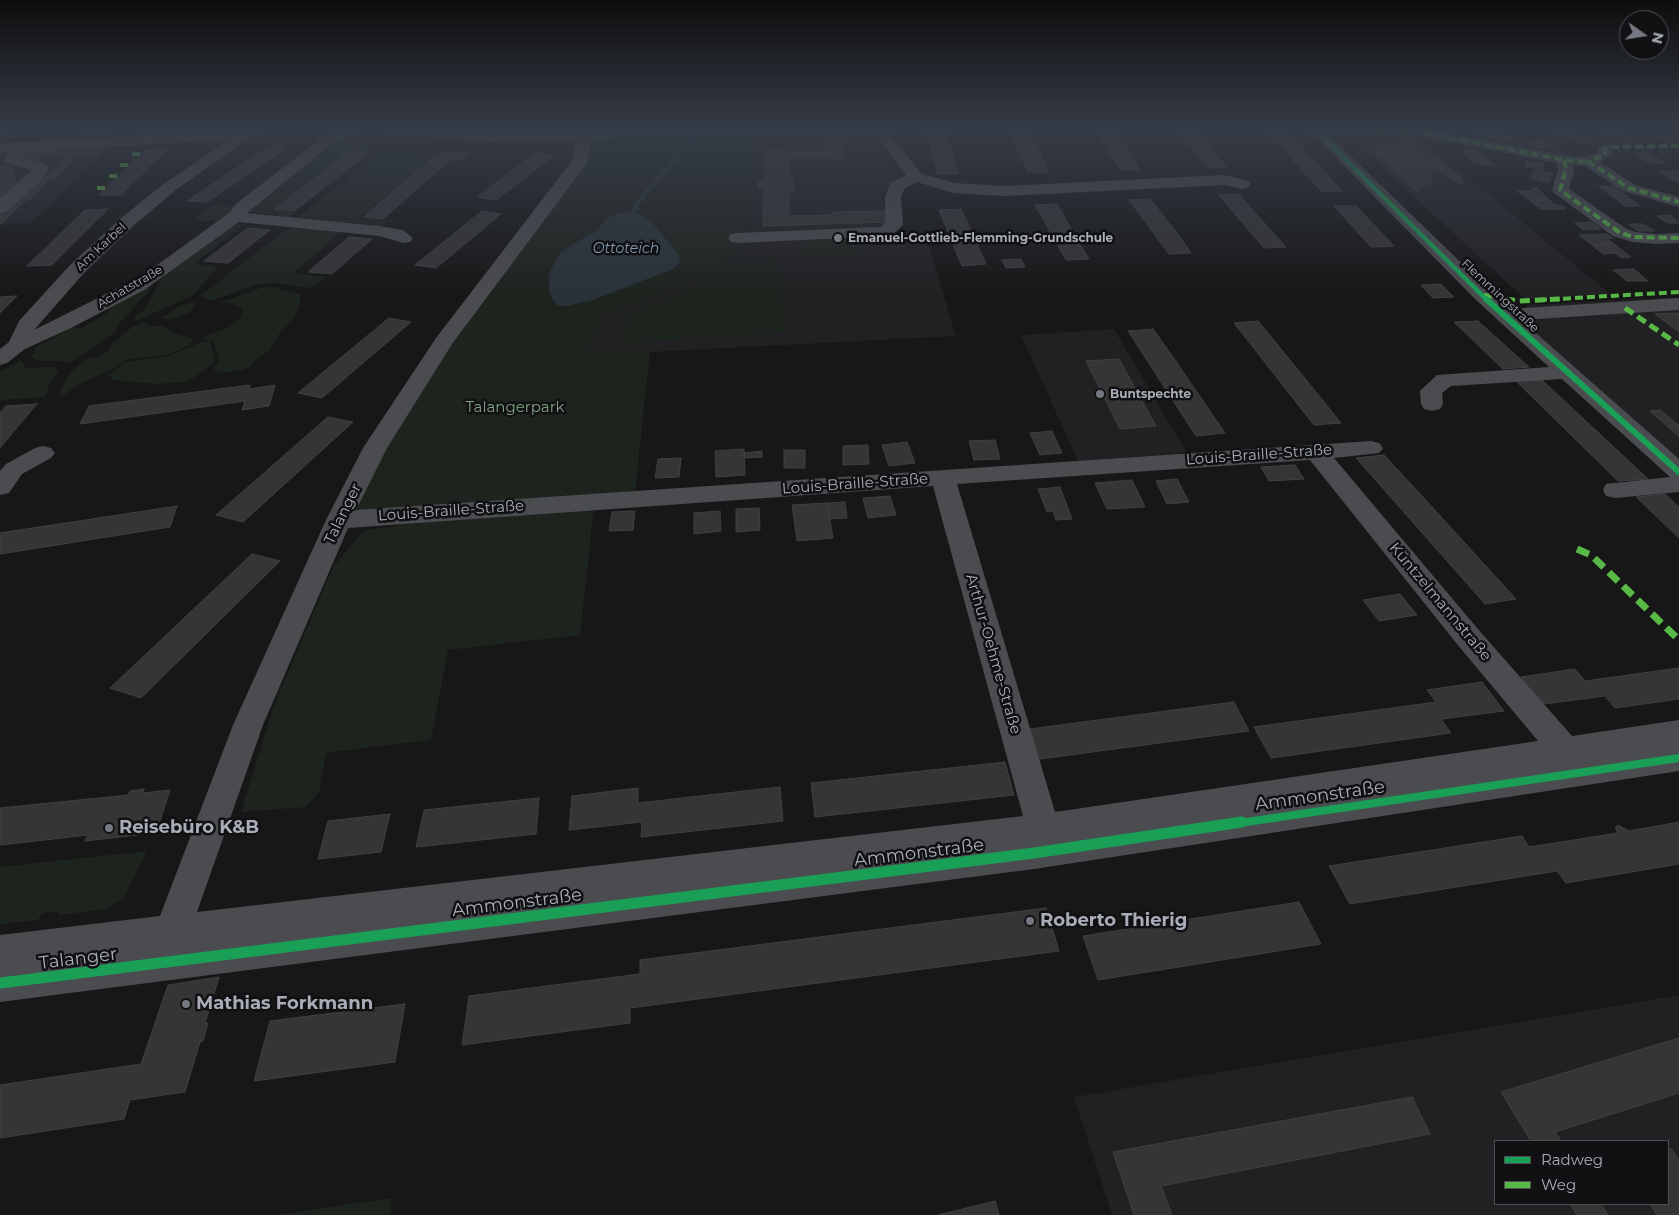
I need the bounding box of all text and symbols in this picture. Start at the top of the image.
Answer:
north arrow [1619,10,1669,60]
text: N [1648,31,1668,46]
street label: Am Karbel [73,220,129,274]
place label: Emanuel-Gottlieb-Flemming-Grundschule [848,231,1113,245]
marker: Emanuel-Gottlieb-Flemming-Grundschule [832,232,844,244]
water label: Ottoteich [593,241,659,257]
street label: Flemmingstraße [1458,256,1542,336]
street label: Achatstraße [95,263,165,311]
place label: Buntspechte [1110,387,1191,401]
marker: Buntspechte [1094,388,1106,400]
park label: Talangerpark [465,399,565,417]
street label: Louis-Braille-Straße [1185,441,1333,469]
street label: Louis-Braille-Straße [781,470,929,498]
street label: Talanger [321,481,365,547]
street label: Louis-Braille-Straße [377,497,525,525]
street label: Küntzelmannstraße [1385,539,1495,665]
street label: Arthur-Oehme-Straße [961,572,1025,736]
street label: Ammonstraße [1254,776,1386,816]
place label: Reisebüro K&B [119,817,259,839]
marker: Reisebüro K&B [103,822,115,834]
street label: Ammonstraße [853,834,985,872]
street label: Ammonstraße [451,884,583,922]
place label: Roberto Thierig [1040,910,1187,932]
marker: Roberto Thierig [1024,915,1036,927]
street label: Talanger [38,943,118,975]
place label: Mathias Forkmann [196,993,373,1015]
marker: Mathias Forkmann [180,998,192,1010]
legend [1494,1140,1669,1205]
text: Radweg [1541,1150,1603,1169]
text: Weg [1541,1175,1576,1194]

